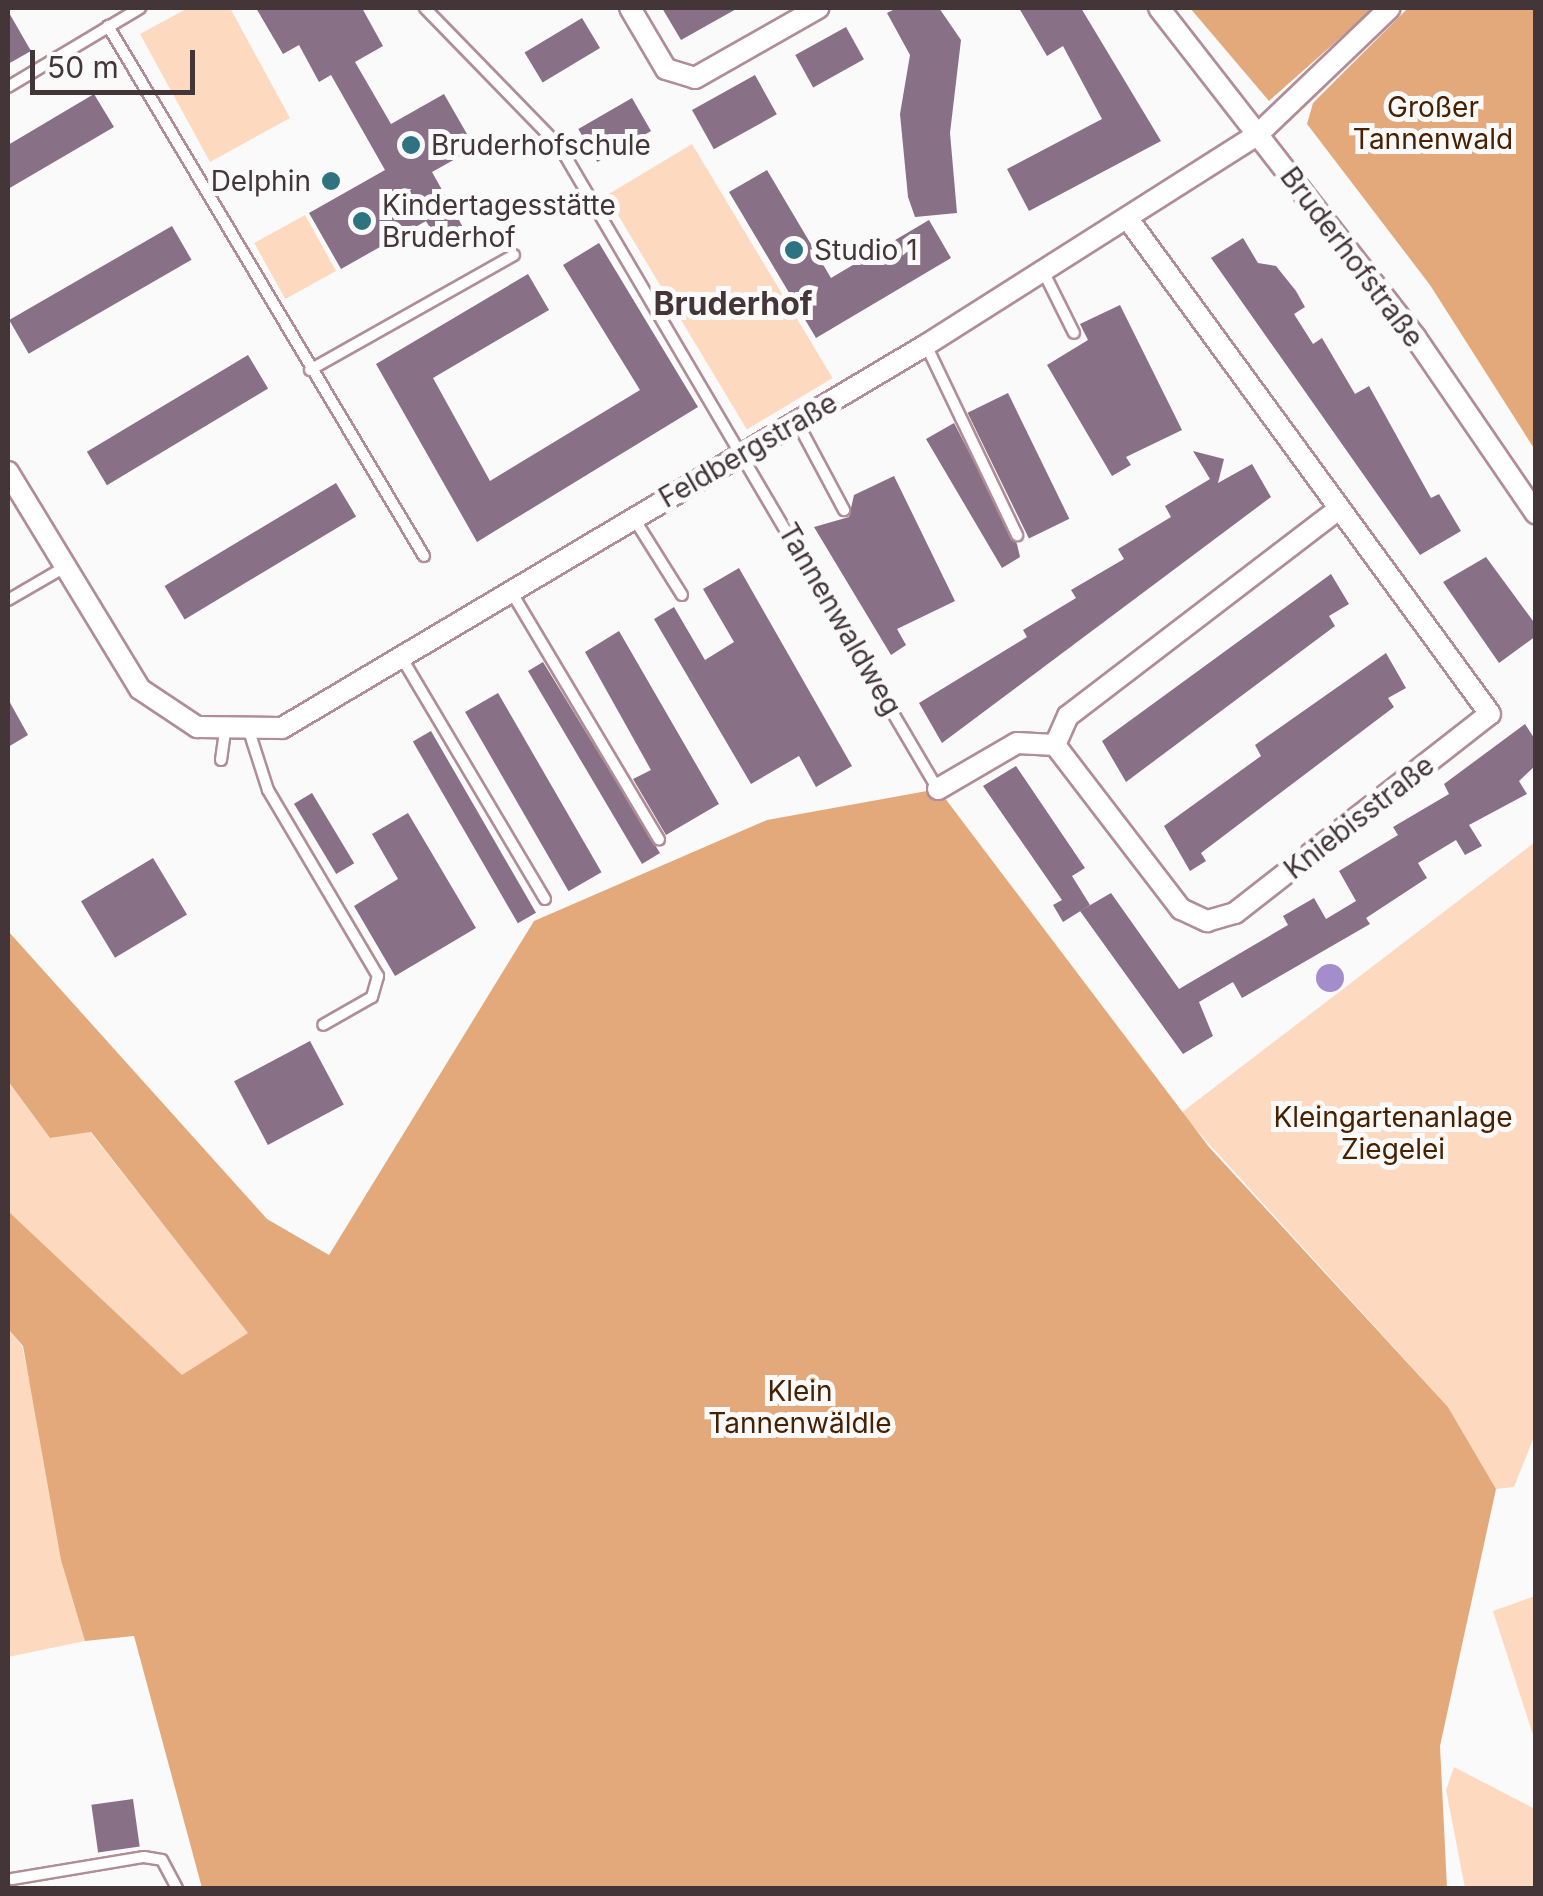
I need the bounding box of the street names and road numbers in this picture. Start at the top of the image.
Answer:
street label: Bruderhofstraße [1273,160,1431,354]
street label: Feldbergstraße [653,385,843,515]
street label: Tannenwaldweg [771,517,909,721]
street label: Kniebisstraße [1277,748,1441,886]

